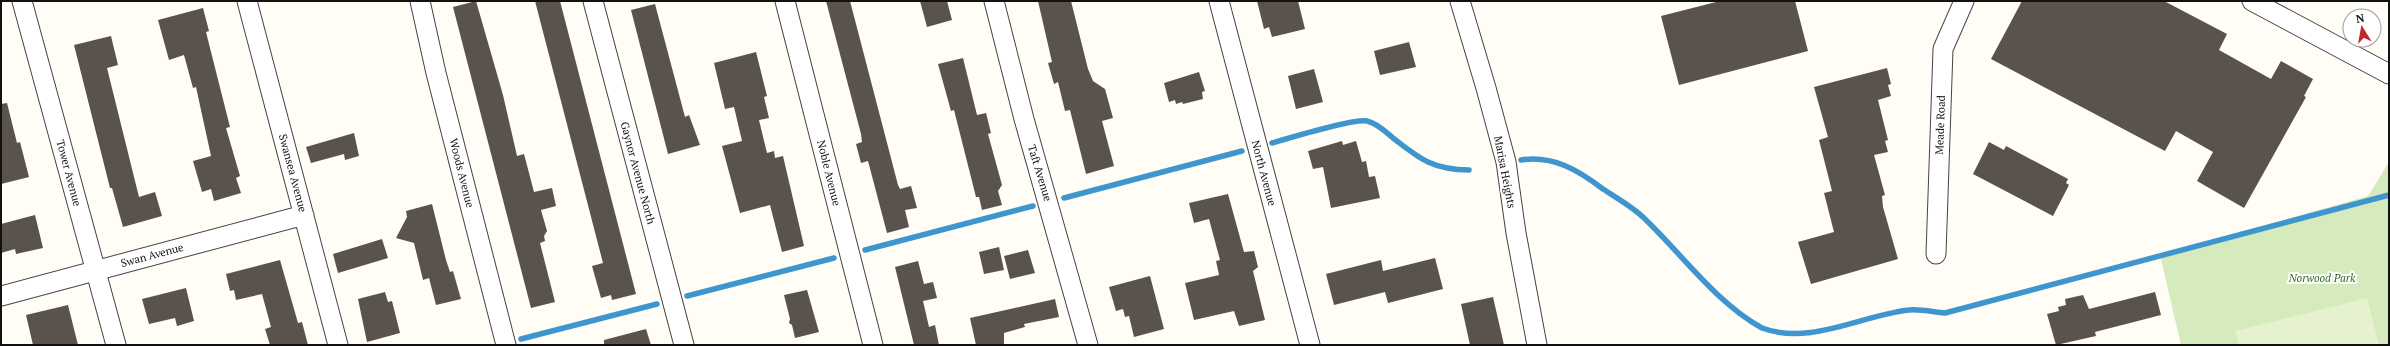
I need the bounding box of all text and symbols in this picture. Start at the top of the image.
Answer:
north arrow [2342,8,2382,48]
text: N [2355,10,2366,26]
street label: Meade Road [1932,95,1948,155]
street label: Gaynor Avenue North [618,120,659,226]
street label: Swansea Avenue [276,132,310,214]
street label: Marisa Heights [1491,135,1519,210]
street label: Woods Avenue [447,137,478,210]
street label: Tower Avenue [53,138,85,208]
street label: Noble Avenue [814,139,844,208]
street label: North Avenue [1249,139,1280,208]
street label: Taft Avenue [1025,143,1055,203]
street label: Swan Avenue [119,240,185,270]
park label: Norwood Park [2288,271,2356,285]

